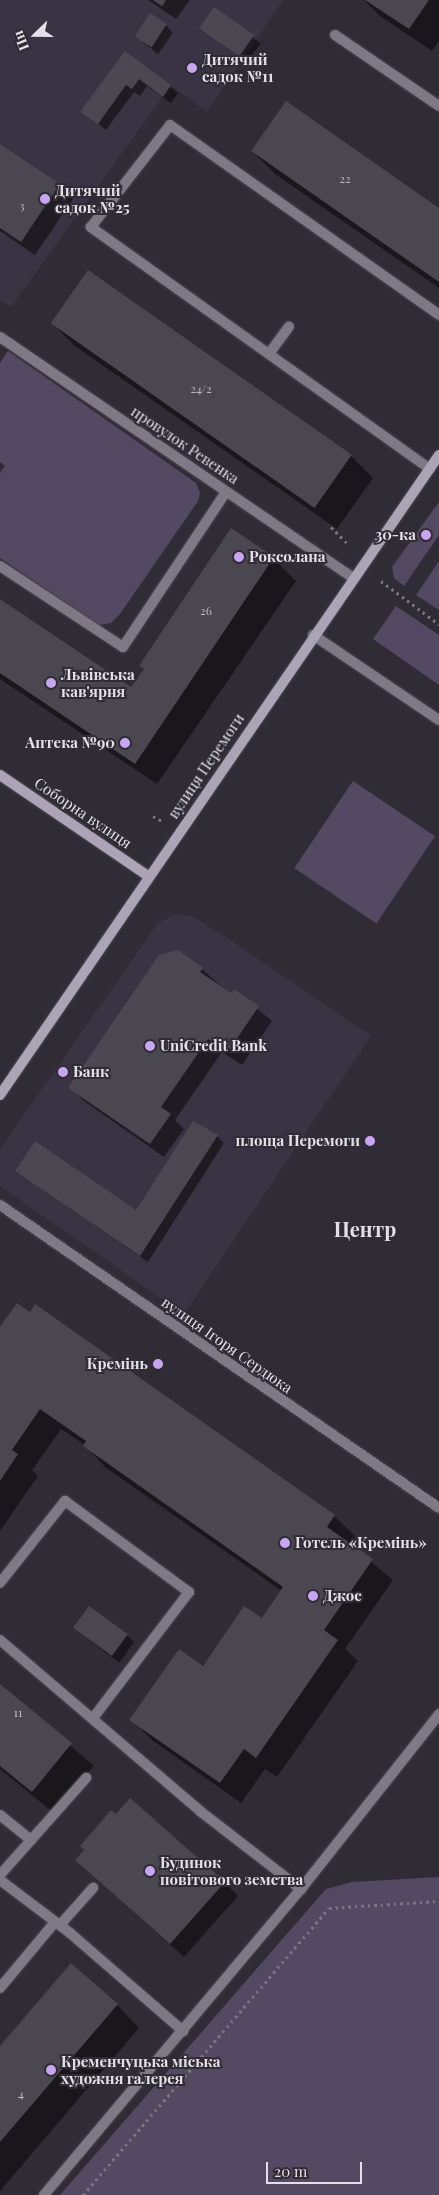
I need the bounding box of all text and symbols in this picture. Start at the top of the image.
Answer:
north arrow [10,10,60,60]
text: Пн [8,28,33,54]
place label: Дитячий садок №11 [202,50,273,85]
marker: Дитячий садок №11 [186,62,198,74]
house number: 22 [339,172,351,186]
place label: Дитячий садок №25 [55,181,130,216]
marker: Дитячий садок №25 [39,193,51,205]
house number: 3 [19,199,25,213]
house number: 24/2 [190,382,212,396]
street label: провулок Ревенка [128,402,242,488]
place label: 30-ка [375,526,416,544]
marker: 30-ка [420,529,432,541]
place label: Роксолана [249,548,326,566]
marker: Роксолана [233,551,245,563]
house number: 26 [200,604,212,618]
place label: Львiвська кав'ярня [61,665,135,700]
marker: Львiвська кав'ярня [45,677,57,689]
street label: вулиця Перемоги [164,710,248,822]
place label: Аптека №90 [25,734,115,752]
marker: Аптека №90 [119,737,131,749]
street label: Соборна вулиця [31,774,135,852]
place label: UniCredit Bank [160,1037,267,1055]
marker: UniCredit Bank [144,1040,156,1052]
place label: Банк [73,1063,109,1081]
marker: Банк [57,1066,69,1078]
place label: площа Перемоги [235,1132,360,1150]
marker: площа Перемоги [364,1135,376,1147]
district label: Центр [334,1216,396,1240]
street label: вулиця Ігоря Сердюка [158,1293,296,1397]
place label: Кремінь [87,1355,148,1373]
marker: Кремінь [152,1358,164,1370]
place label: Готель «Кремінь» [295,1534,427,1552]
marker: Готель «Кремінь» [279,1537,291,1549]
place label: Джос [323,1587,362,1605]
marker: Джос [307,1590,319,1602]
house number: 11 [14,1706,22,1720]
place label: Будинок повітового земства [160,1853,303,1888]
marker: Будинок повітового земства [144,1865,156,1877]
place label: Кременчуцька міська художня галерея [61,2052,221,2087]
marker: Кременчуцька міська художня галерея [45,2064,57,2076]
house number: 4 [18,2087,24,2101]
scale bar [269,2152,365,2184]
text: 20 m [274,2161,307,2181]

